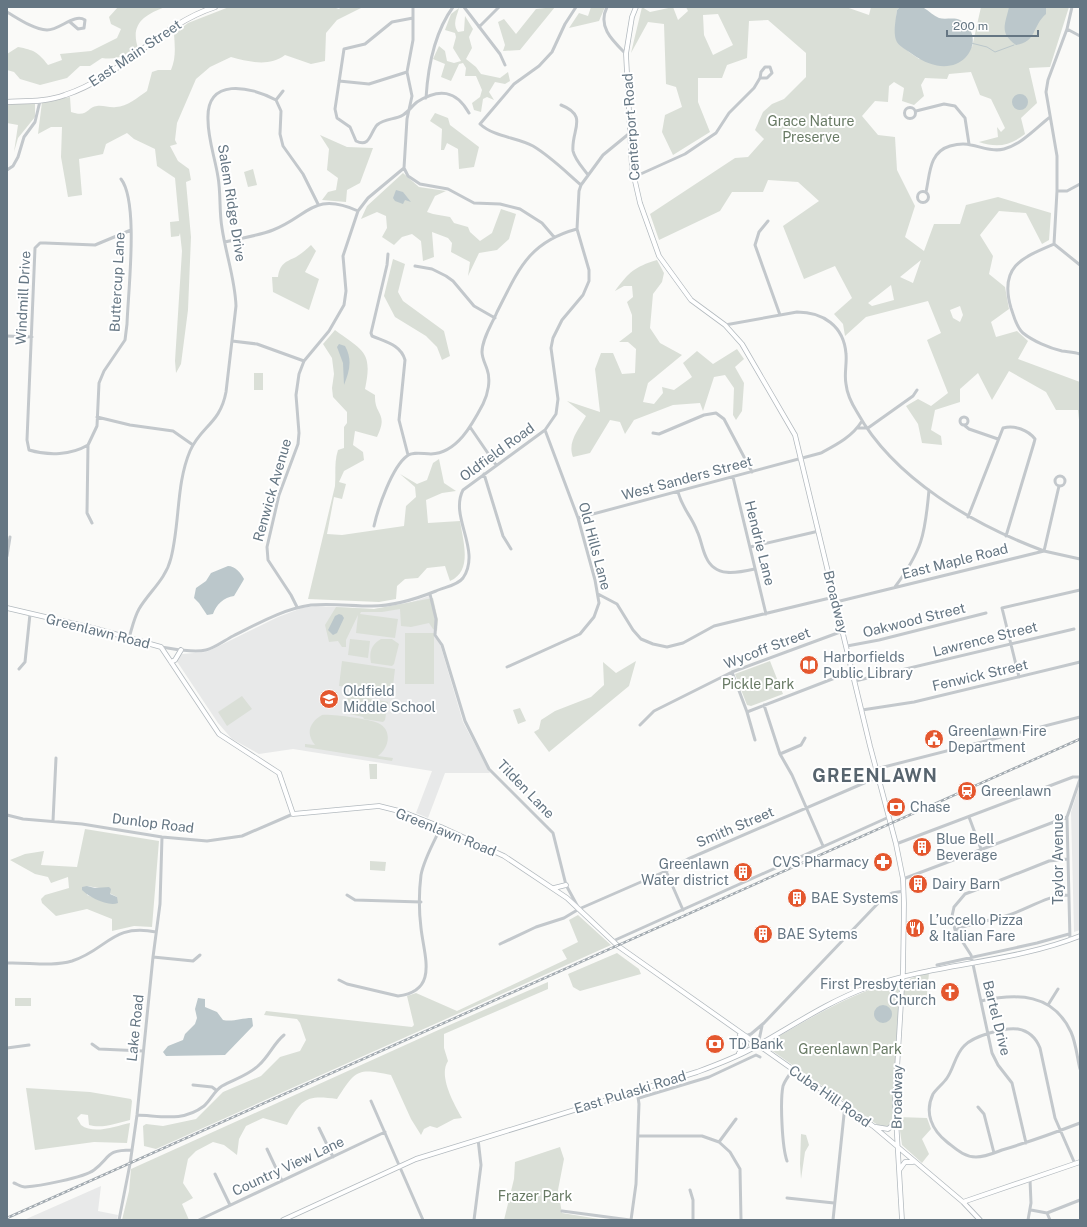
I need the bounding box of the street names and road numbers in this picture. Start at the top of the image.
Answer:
street label: East Main Street [86,16,184,90]
street label: Centerport Road [619,73,643,181]
street label: Salem Ridge Drive [215,143,249,263]
street label: Buttercup Lane [106,232,128,332]
street label: Windmill Drive [13,250,33,345]
street label: Oldfield Road [457,420,537,484]
street label: Renwick Avenue [250,437,294,543]
street label: West Sanders Street [620,453,754,503]
street label: Hendrie Lane [742,499,778,587]
street label: Old Hills Lane [576,500,614,592]
street label: East Maple Road [900,540,1010,582]
street label: Broadway [820,569,852,636]
street label: Oakwood Street [861,600,967,640]
street label: Greenlawn Road [44,610,152,652]
street label: Lawrence Street [931,618,1039,660]
street label: Wycoff Street [722,624,812,672]
street label: Fenwick Street [930,656,1030,694]
street label: Tilden Lane [494,756,558,822]
street label: Smith Street [694,803,776,851]
street label: Greenlawn Road [393,805,499,859]
street label: Dunlop Road [111,810,195,836]
street label: Taylor Avenue [1050,813,1066,905]
street label: Bartel Drive [980,979,1014,1057]
street label: Lake Road [124,994,146,1062]
street label: Cuba Hill Road [786,1062,874,1130]
street label: Broadway [888,1064,906,1129]
street label: East Pulaski Road [572,1067,688,1117]
street label: Country View Lane [229,1133,347,1199]

